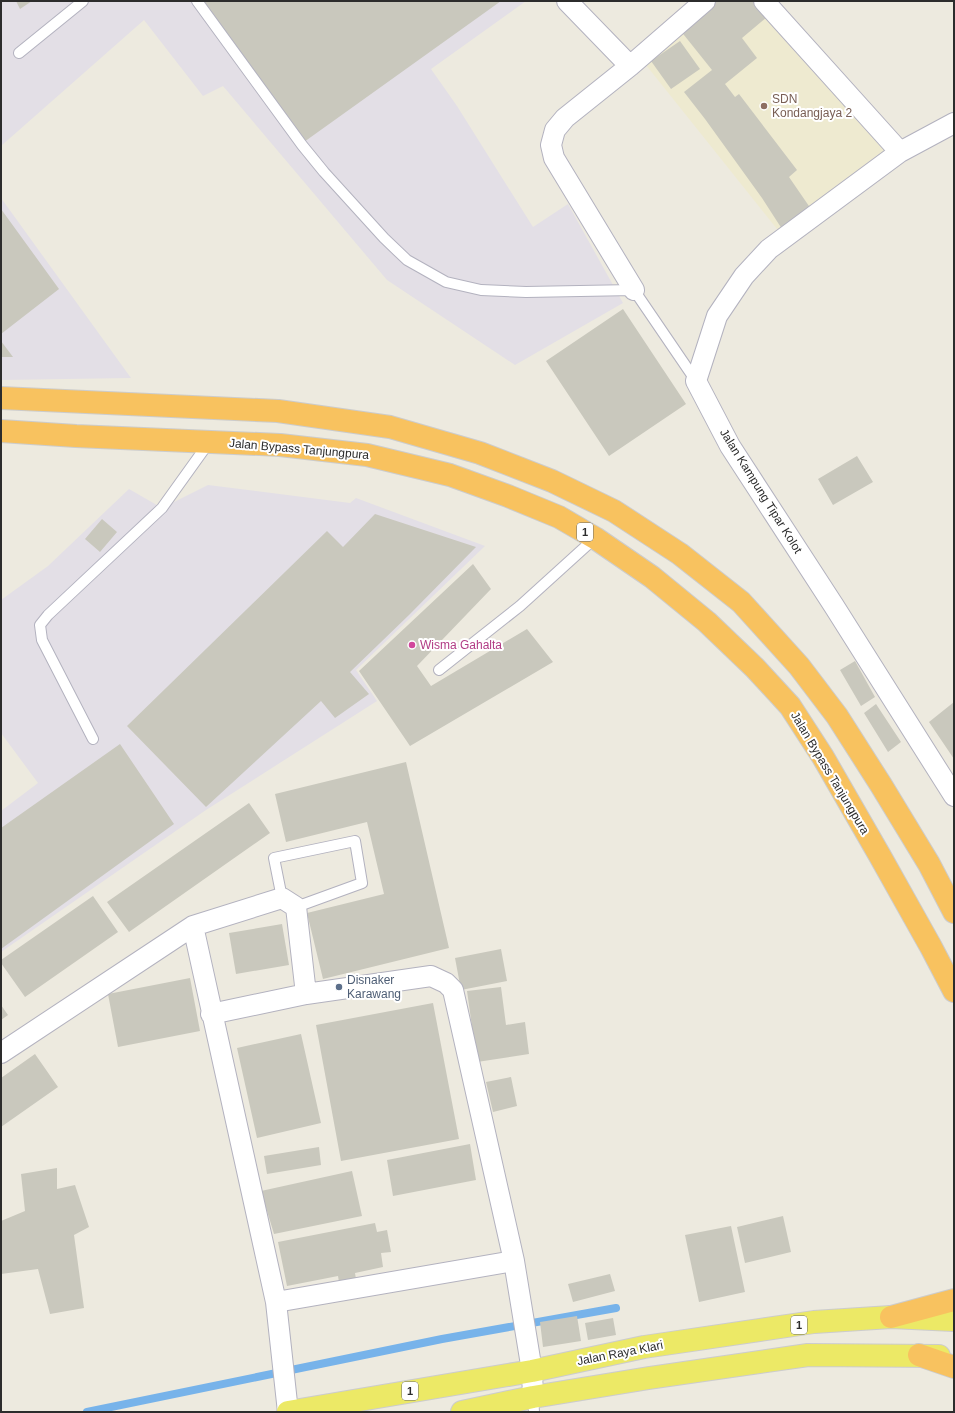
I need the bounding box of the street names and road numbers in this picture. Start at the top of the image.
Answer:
street label: Jalan Kampung Tipar Kolot [717,426,805,556]
street label: Jalan Bypass Tanjungpura [228,436,370,462]
road number: 1 [577,523,593,541]
street label: Jalan Bypass Tanjungpura [788,709,872,837]
road number: 1 [791,1316,807,1334]
street label: Jalan Raya Klari [576,1338,664,1368]
road number: 1 [402,1382,418,1400]

